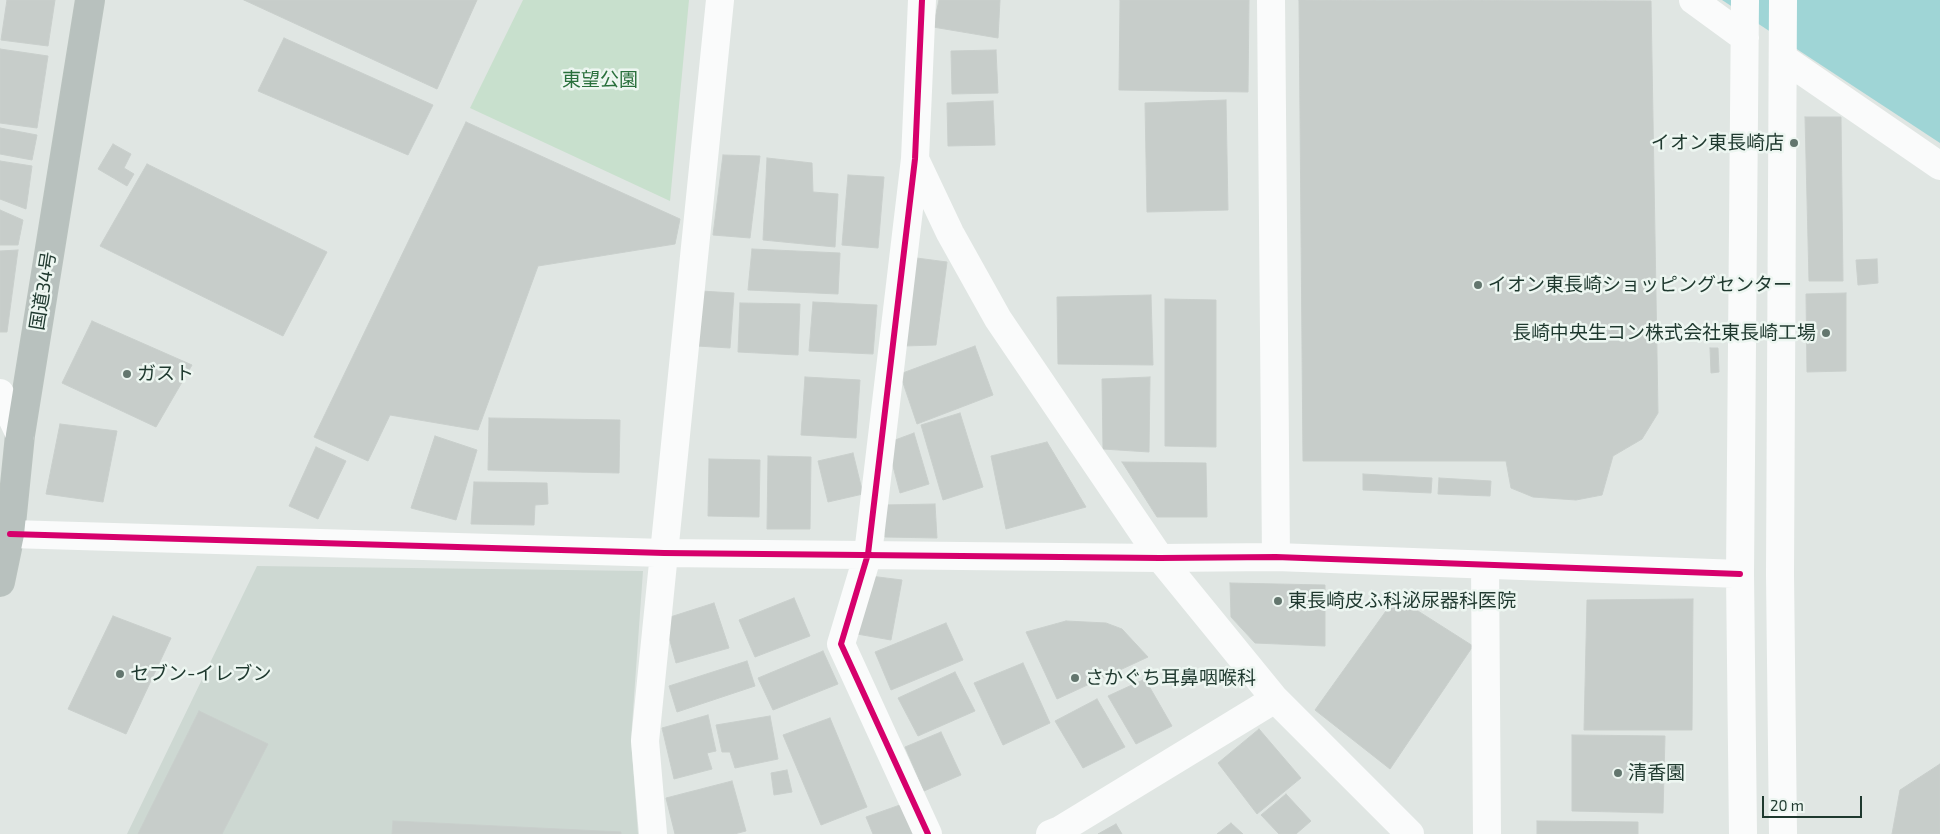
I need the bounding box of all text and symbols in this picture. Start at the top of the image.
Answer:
park label: 東望公園 [562,69,638,91]
place label: イオン東長崎店 [1651,132,1784,154]
marker: イオン東長崎店 [1788,137,1800,149]
street label: 国道34号 [26,250,60,332]
place label: イオン東長崎ショッピングセンター [1488,274,1792,296]
marker: イオン東長崎ショッピングセンター [1472,279,1484,291]
place label: 長崎中央生コン株式会社東長崎工場 [1512,322,1816,344]
marker: 長崎中央生コン株式会社東長崎工場 [1820,327,1832,339]
place label: ガスト [137,363,194,385]
marker: ガスト [121,368,133,380]
place label: 東長崎皮ふ科泌尿器科医院 [1288,590,1516,612]
marker: 東長崎皮ふ科泌尿器科医院 [1272,595,1284,607]
place label: セブン-イレブン [130,663,272,685]
place label: さかぐち耳鼻咽喉科 [1085,667,1256,689]
marker: セブン-イレブン [114,668,126,680]
marker: さかぐち耳鼻咽喉科 [1069,672,1081,684]
place label: 清香園 [1628,762,1685,784]
marker: 清香園 [1612,767,1624,779]
scale bar [1765,786,1865,818]
text: 20 m [1770,796,1804,814]

